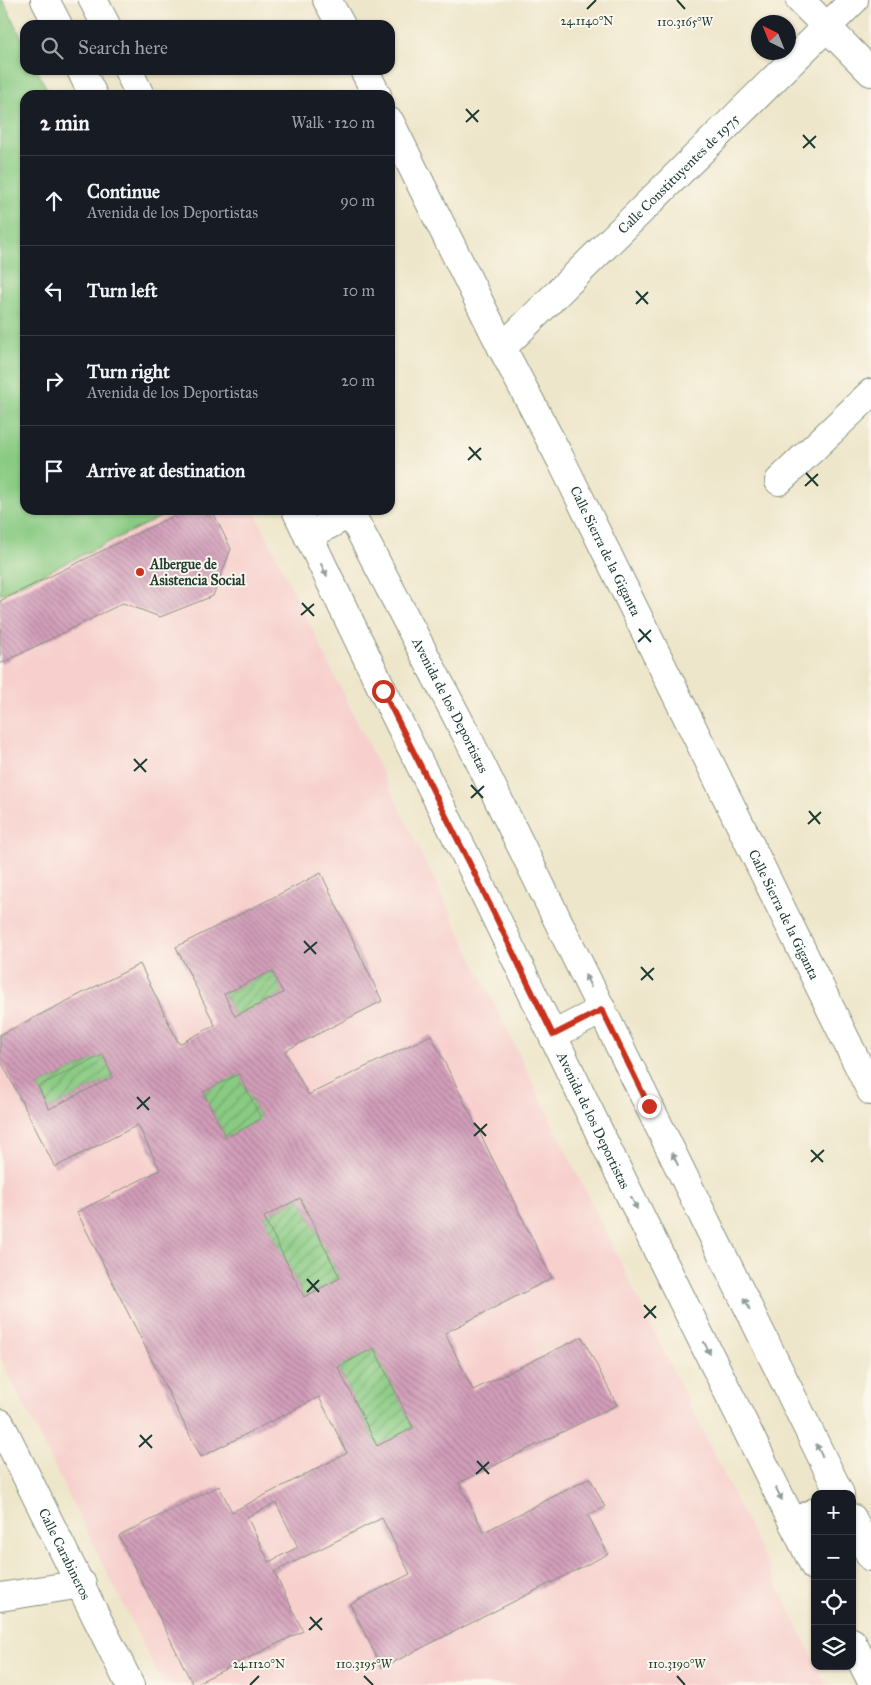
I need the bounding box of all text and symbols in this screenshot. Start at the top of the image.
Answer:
text: 24.1140°N [560,14,614,28]
text: 110.3165°W [657,15,714,29]
north arrow [751,15,796,60]
search box [20,20,395,75]
icon: search [38,34,66,62]
text: Search here [78,36,168,59]
text: 2 min [40,110,90,136]
street label: Calle Constituyentes de 1975 [614,110,743,237]
text: Walk · 120 m [291,113,375,132]
text: Continue [87,180,160,203]
icon: ahead [40,187,68,215]
text: 90 m [340,191,375,210]
text: Avenida de los Deportistas [87,203,258,222]
icon: left [40,277,68,305]
text: Turn left [87,279,157,302]
text: 10 m [343,281,375,300]
text: Turn right [87,360,170,383]
icon: right [40,367,68,395]
text: 20 m [341,371,375,390]
text: Avenida de los Deportistas [87,383,258,402]
icon: arrive [40,457,68,485]
text: Arrive at destination [87,459,245,482]
street label: Calle Sierra de la Giganta [567,483,645,619]
place label: Albergue de Asistencia Social [149,556,246,589]
one-way arrow [320,563,328,577]
marker: Albergue de Asistencia Social [134,566,146,578]
street label: Avenida de los Deportistas [408,634,492,776]
route start [372,680,395,703]
street label: Calle Sierra de la Giganta [745,847,823,982]
one-way arrow [584,974,592,988]
street label: Avenida de los Deportistas [553,1048,634,1191]
route end [638,1095,661,1118]
one-way arrow [671,1152,679,1166]
one-way arrow [630,1196,638,1210]
one-way arrow [743,1297,751,1311]
one-way arrow [703,1341,711,1355]
one-way arrow [815,1443,823,1457]
one-way arrow [775,1487,783,1501]
map controls [811,1490,856,1670]
button: + [811,1490,856,1535]
street label: Calle Carabineros [35,1505,95,1602]
button: − [811,1535,856,1580]
button: locate [811,1580,856,1625]
button: layers [811,1625,856,1670]
text: 24.1120°N [233,1657,285,1671]
text: 110.3195°W [336,1657,393,1671]
text: 110.3190°W [648,1657,706,1671]

